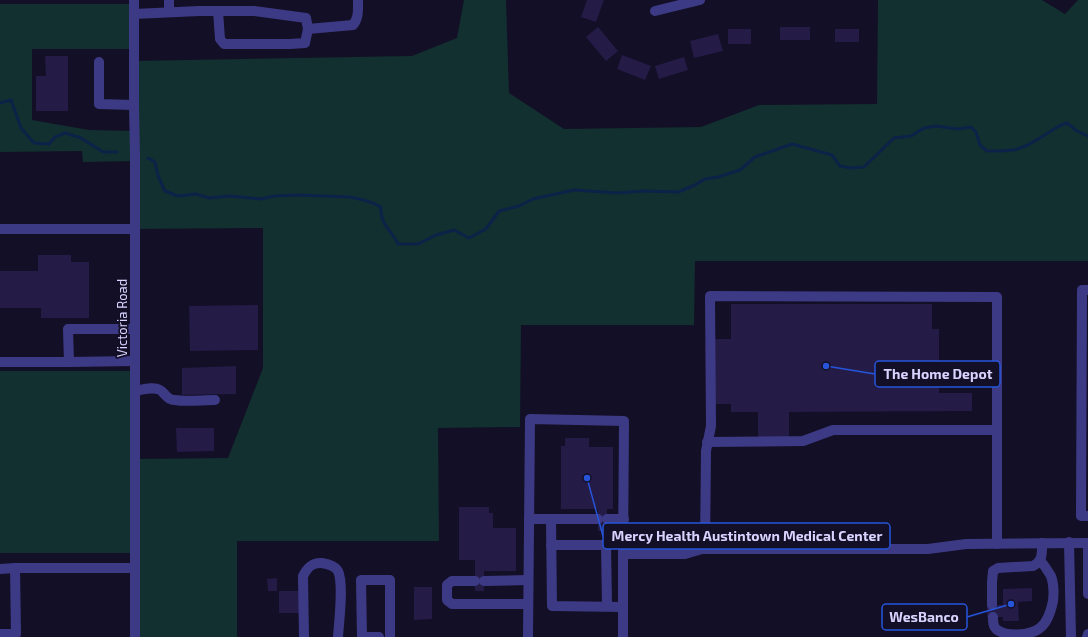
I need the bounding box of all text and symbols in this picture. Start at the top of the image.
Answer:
street label: Victoria Road [114,279,130,357]
callout: The Home Depot [875,361,1000,387]
text: The Home Depot [884,365,993,382]
callout: Mercy Health Austintown Medical Center [603,523,890,549]
text: Mercy Health Austintown Medical Center [612,527,882,544]
callout: WesBanco [882,604,967,630]
text: WesBanco [889,608,959,625]

